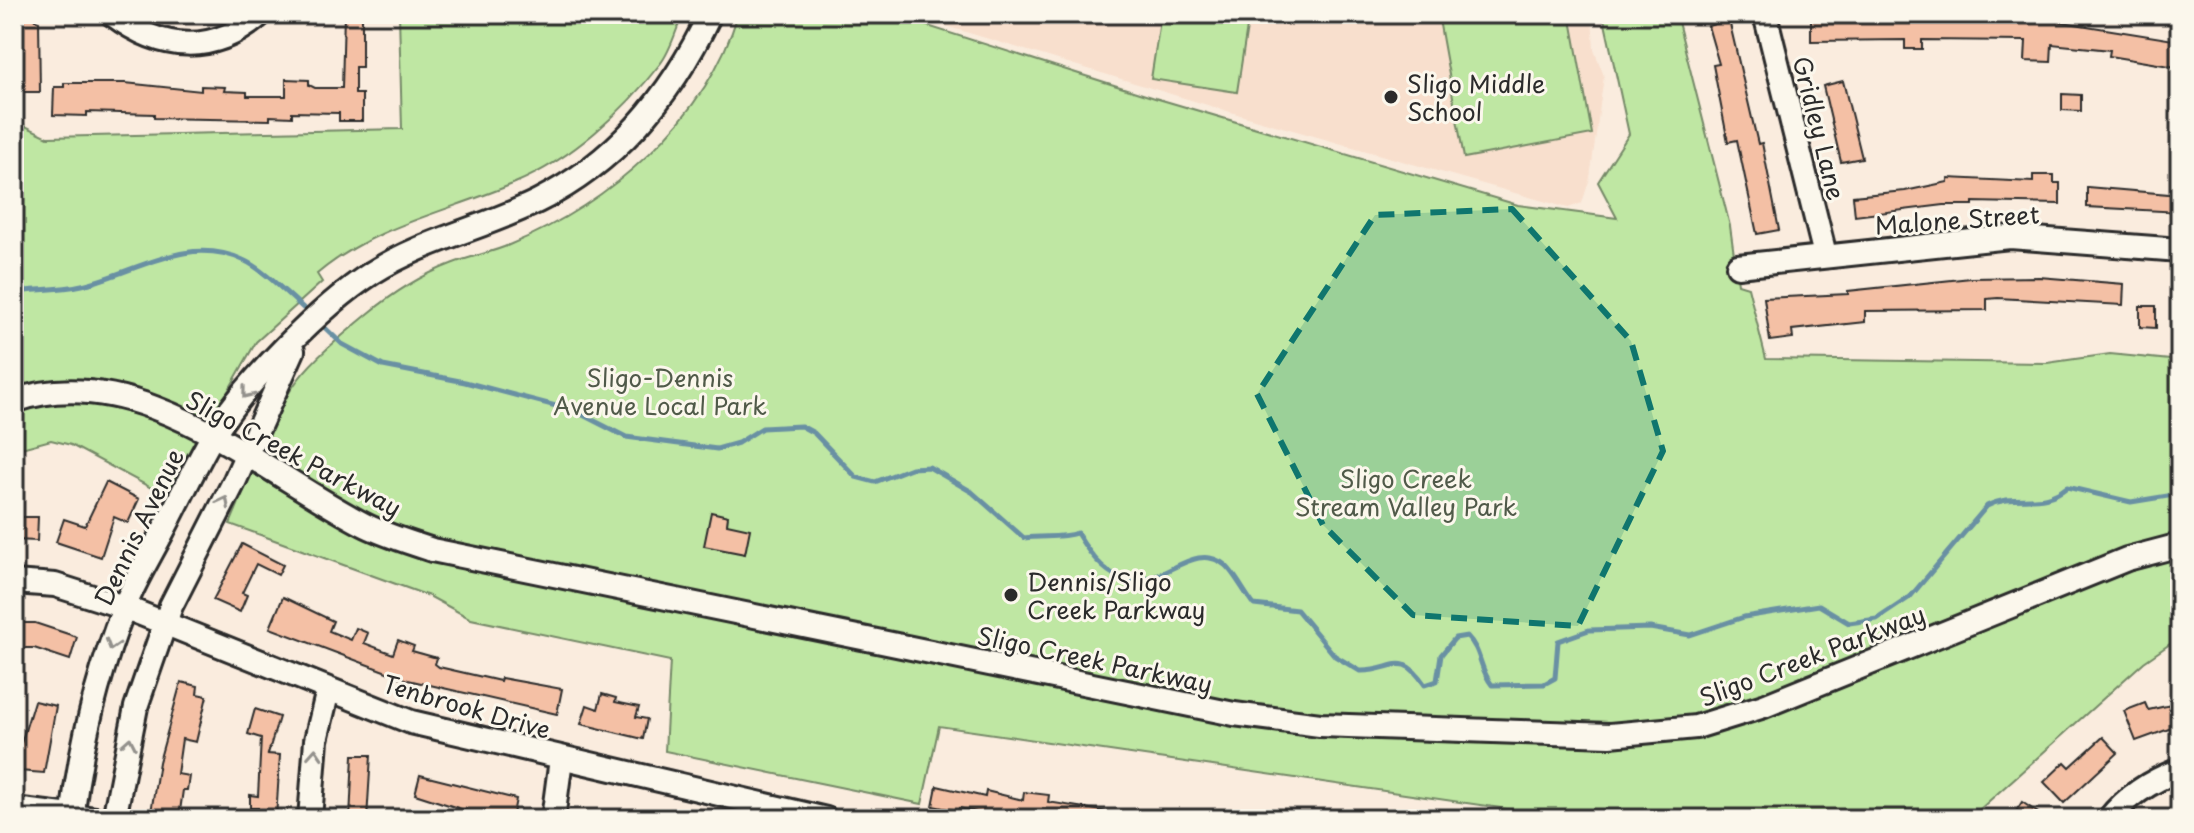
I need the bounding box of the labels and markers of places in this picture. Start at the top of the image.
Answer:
place label: Sligo Middle School [1407,65,1546,129]
marker: Sligo Middle School [1382,88,1400,106]
place label: Dennis/Sligo Creek Parkway [1027,563,1205,627]
marker: Dennis/Sligo Creek Parkway [1002,586,1020,604]

